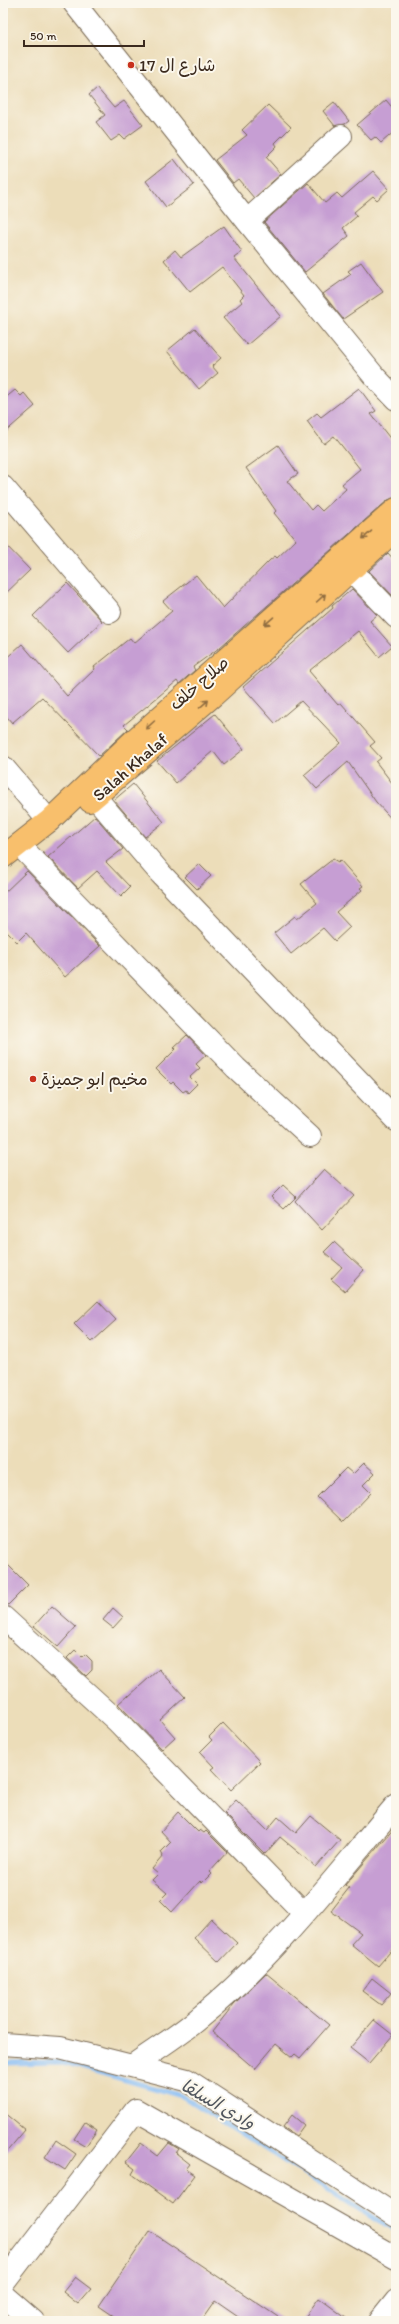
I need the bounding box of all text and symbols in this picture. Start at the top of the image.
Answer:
scale bar [24,22,144,48]
text: 50 m [30,29,56,43]
place label: شارع ال 17 [139,55,215,77]
marker: شارع ال 17 [126,60,136,70]
one-way arrow [362,530,372,539]
one-way arrow [316,594,326,603]
one-way arrow [264,616,274,626]
street label: صلاح خلف [165,652,234,716]
one-way arrow [199,699,209,708]
one-way arrow [146,720,156,729]
street label: Salah Khalaf [88,729,172,805]
place label: مخيم ابو جميزة [41,1069,148,1092]
marker: مخيم ابو جميزة [28,1074,38,1084]
water label: وادي السلقا [176,2074,260,2136]

